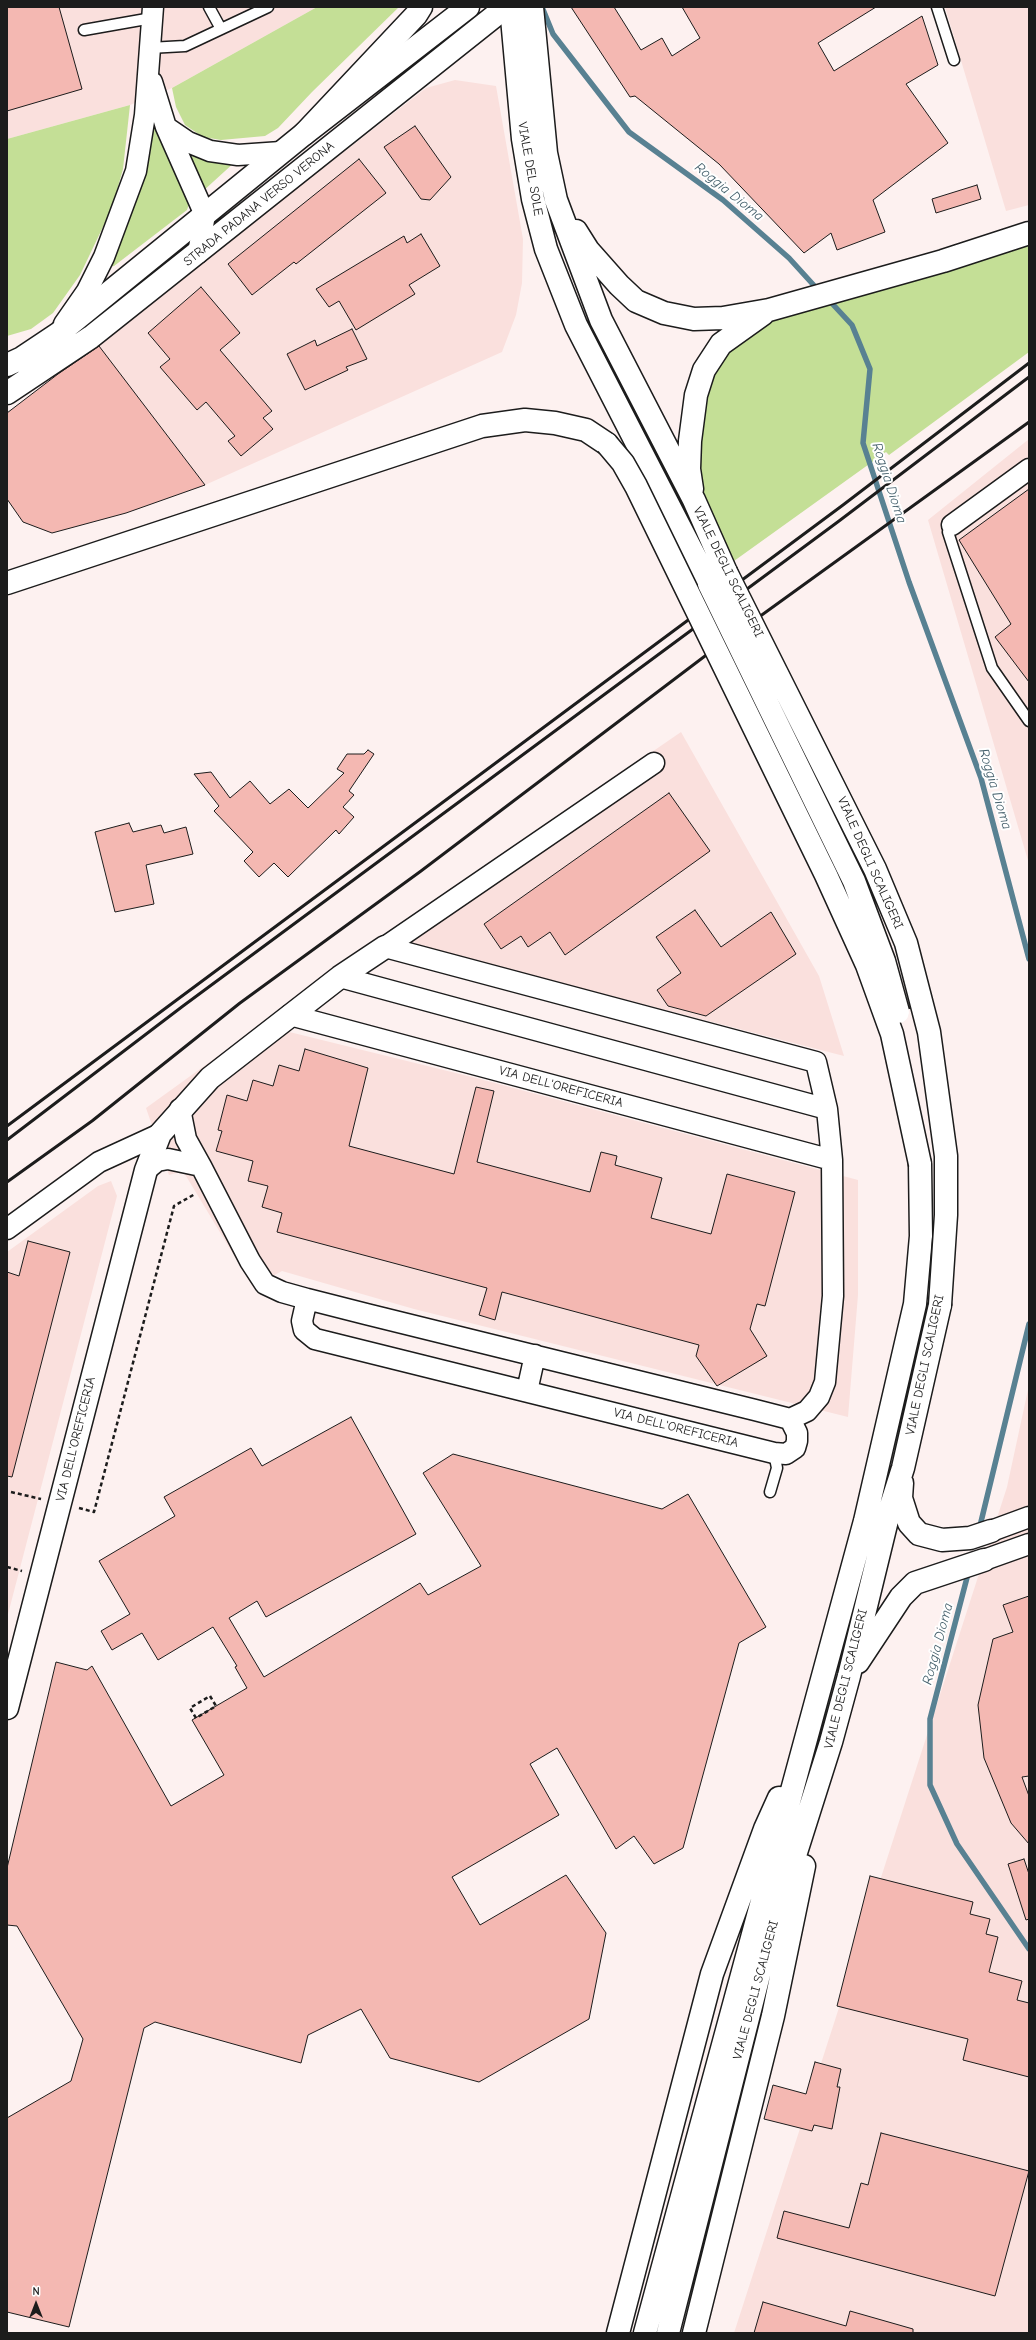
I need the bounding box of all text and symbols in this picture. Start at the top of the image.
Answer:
street label: VIALE DEL SOLE [514,121,546,217]
street label: STRADA PADANA VERSO VERONA [181,138,337,270]
water label: Roggia Dioma [691,159,767,225]
water label: Roggia Dioma [868,441,910,525]
street label: VIALE DEGLI SCALIGERI [690,504,766,640]
water label: Roggia Dioma [975,747,1015,831]
street label: VIALE DEGLI SCALIGERI [834,794,906,932]
street label: VIA DELL'OREFICERIA [497,1063,625,1111]
street label: VIALE DEGLI SCALIGERI [902,1293,948,1437]
street label: VIA DELL'OREFICERIA [53,1375,99,1503]
street label: VIA DELL'OREFICERIA [612,1405,740,1451]
water label: Roggia Dioma [919,1601,957,1687]
street label: VIALE DEGLI SCALIGERI [821,1608,871,1750]
street label: VIALE DEGLI SCALIGERI [730,1919,782,2061]
north arrow [16,2284,56,2324]
text: N [32,2285,40,2298]

